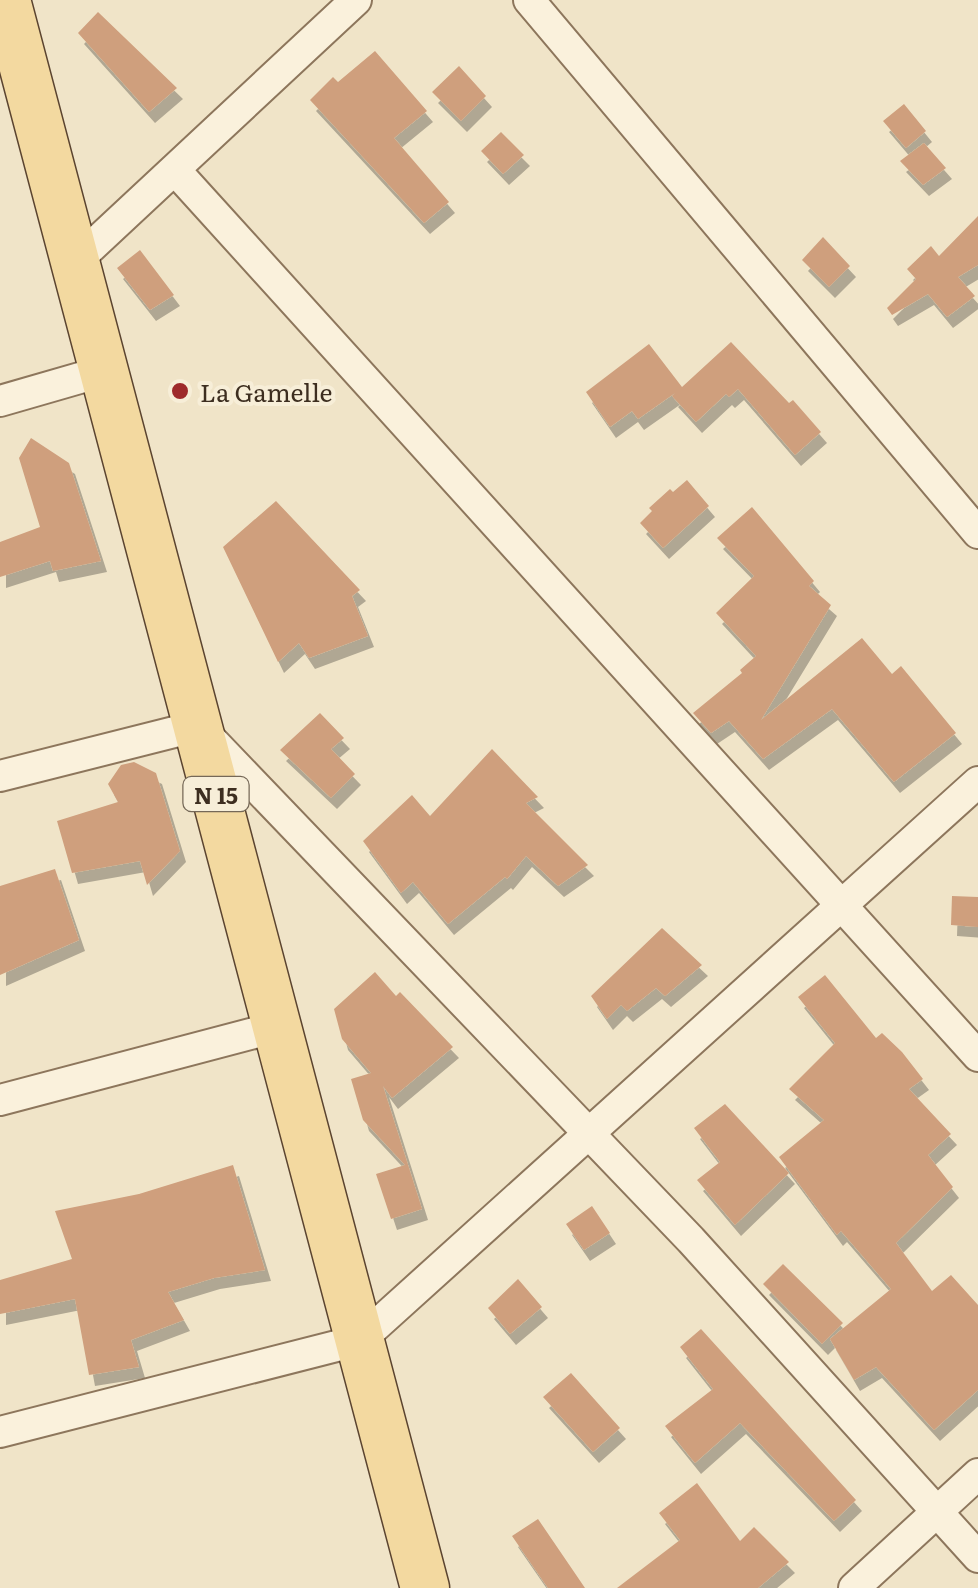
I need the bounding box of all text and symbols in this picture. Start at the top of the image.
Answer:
place label: La Gamelle [200,373,333,410]
marker: La Gamelle [169,380,191,402]
road number: N 15 [184,777,248,811]

